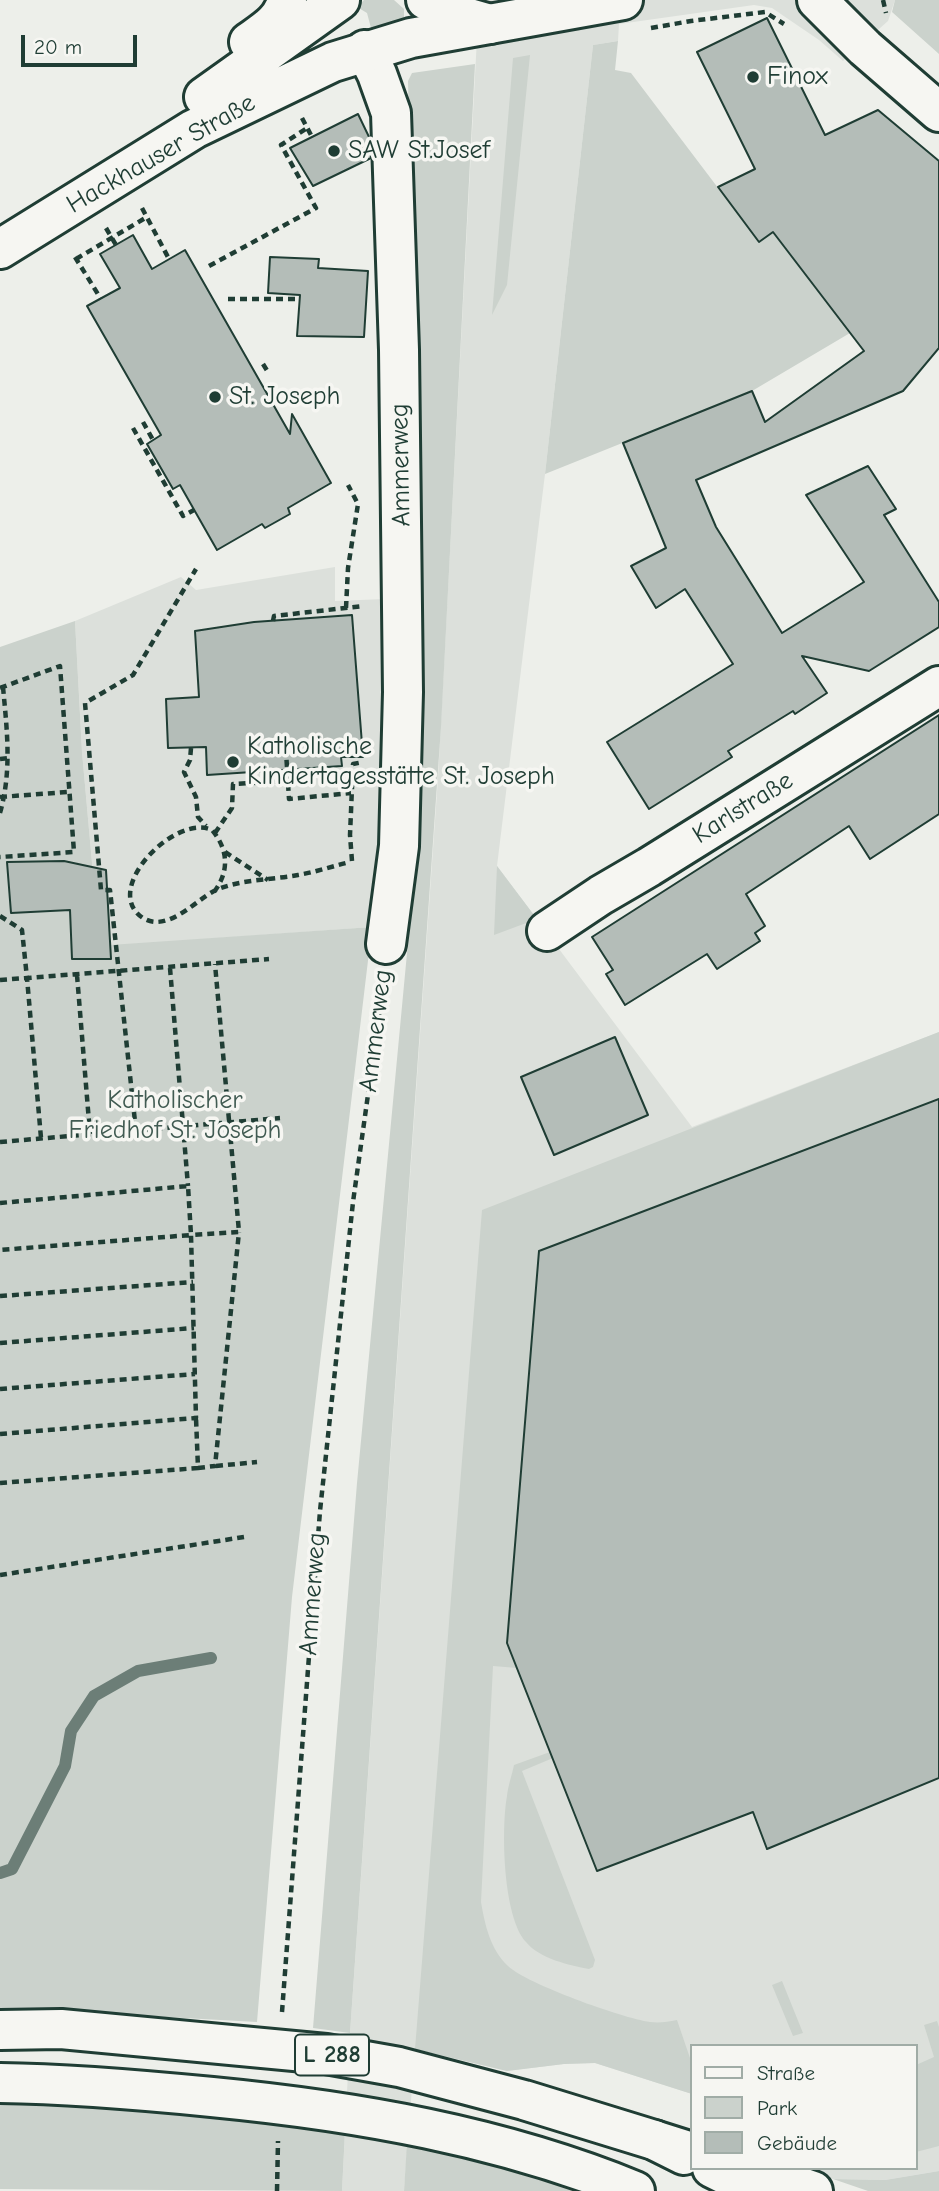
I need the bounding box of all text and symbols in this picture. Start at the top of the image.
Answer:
scale bar [24,21,140,65]
text: 20 m [34,35,82,59]
place label: Finox [767,61,828,93]
marker: Finox [745,69,761,85]
street label: Hackhauser Straße [61,87,261,221]
place label: SAW St.Josef [348,135,490,167]
marker: SAW St.Josef [326,143,342,159]
place label: St. Joseph [229,381,340,413]
marker: St. Joseph [207,389,223,405]
street label: Ammerweg [384,403,418,527]
place label: Katholische Kindertagesstätte St. Joseph [247,731,555,792]
marker: Katholische Kindertagesstätte St. Joseph [225,754,241,770]
street label: Karlstraße [687,765,799,851]
street label: Ammerweg [353,968,399,1094]
park label: Katholischer Friedhof St. Joseph [69,1085,281,1146]
street label: Ammerweg [293,1531,333,1657]
road number: L 288 [295,2034,369,2076]
legend [690,2044,918,2170]
text: Straße [757,2061,815,2085]
text: Park [757,2096,797,2120]
text: Gebäude [757,2131,837,2155]

